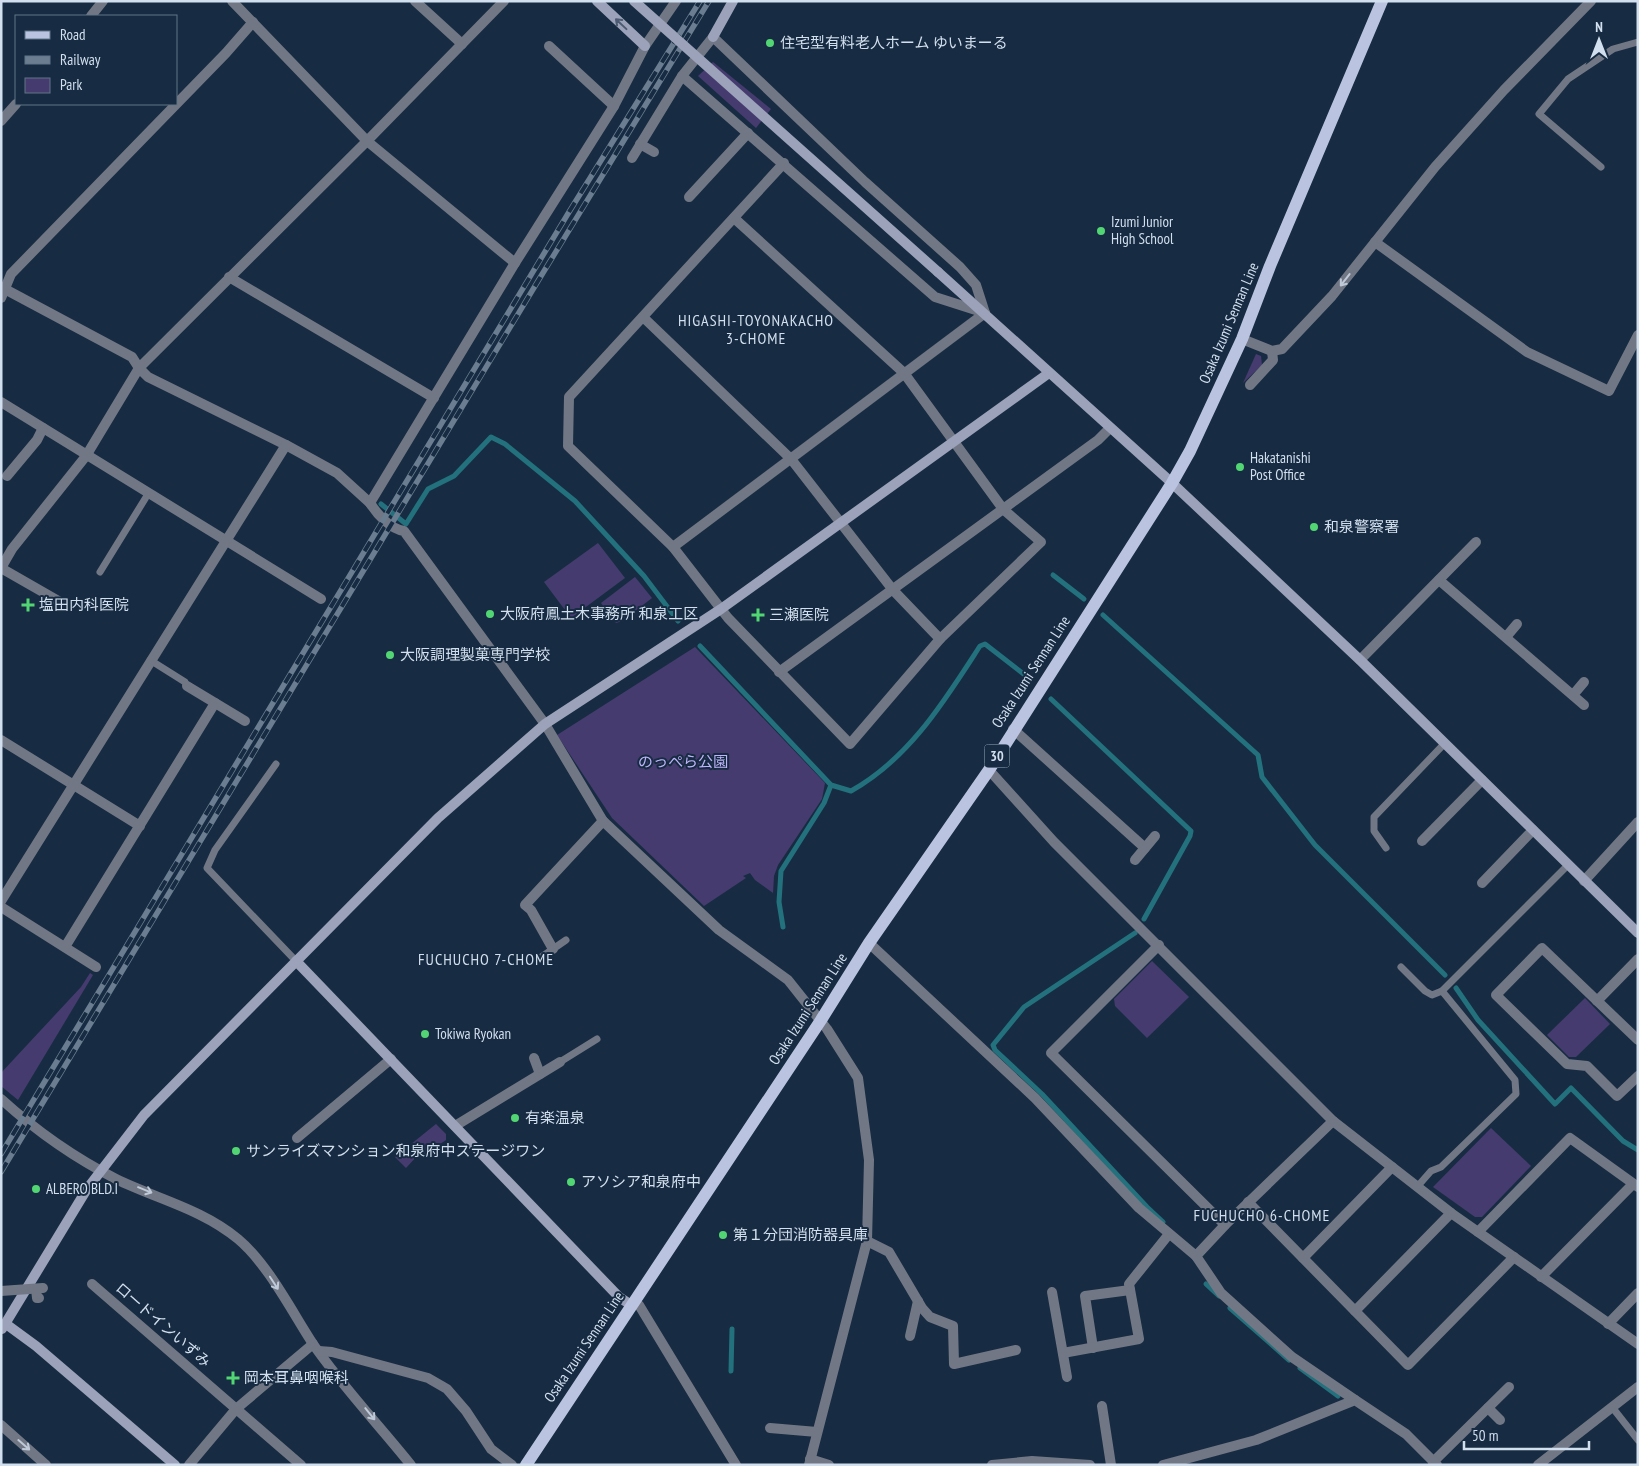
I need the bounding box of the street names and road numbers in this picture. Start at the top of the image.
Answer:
street label: Osaka Izumi Sennan Line [1194,259,1263,386]
street label: Osaka Izumi Sennan Line [987,612,1074,731]
road number: 30 [984,744,1010,768]
street label: Osaka Izumi Sennan Line [764,949,851,1068]
street label: ロードインいずみ [112,1278,215,1371]
street label: Osaka Izumi Sennan Line [539,1288,628,1406]

